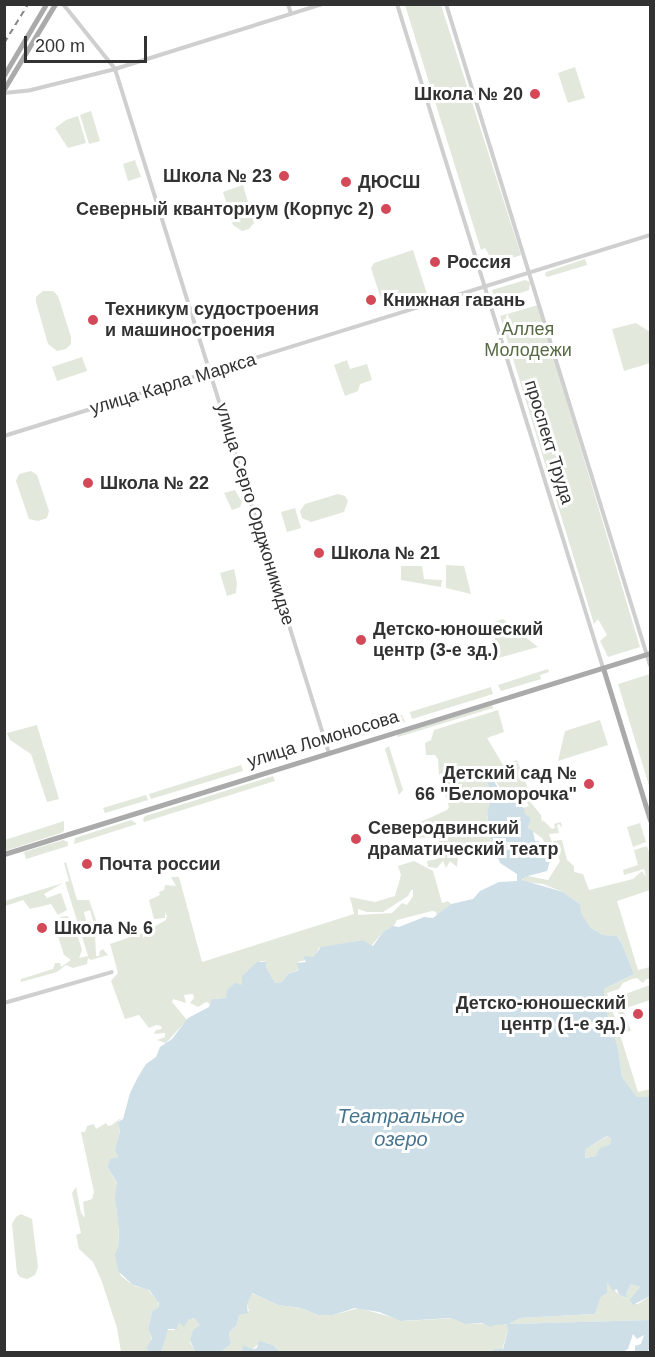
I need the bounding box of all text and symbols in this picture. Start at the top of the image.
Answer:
scale bar [27,24,150,62]
text: 200 m [35,36,85,56]
place label: Школа № 20 [414,83,523,105]
marker: Школа № 20 [528,87,542,101]
place label: Школа № 23 [163,165,272,187]
marker: Школа № 23 [277,169,291,183]
place label: ДЮСШ [358,171,420,193]
marker: ДЮСШ [339,175,353,189]
place label: Северный кванториум (Корпус 2) [76,198,374,220]
marker: Северный кванториум (Корпус 2) [379,202,393,216]
place label: Россия [447,251,511,273]
marker: Россия [428,255,442,269]
place label: Книжная гавань [383,289,525,311]
marker: Книжная гавань [364,293,378,307]
place label: Техникум судостроения и машиностроения [105,299,319,342]
marker: Техникум судостроения и машиностроения [86,313,100,327]
park label: Аллея Молодежи [484,319,572,362]
street label: улица Карла Маркса [88,348,258,420]
street label: проспект Труда [520,377,578,507]
street label: улица Серго Орджоникидзе [211,400,299,628]
place label: Школа № 22 [100,472,209,494]
marker: Школа № 22 [81,476,95,490]
place label: Школа № 21 [331,542,440,564]
marker: Школа № 21 [312,546,326,560]
place label: Детско-юношеский центр (3-е зд.) [373,619,543,662]
marker: Детско-юношеский центр (3-е зд.) [354,633,368,647]
street label: улица Ломоносова [245,706,401,772]
place label: Детский сад № 66 "Беломорочка" [415,763,577,806]
marker: Детский сад № 66 "Беломорочка" [582,777,596,791]
place label: Северодвинский драматический театр [368,818,558,860]
marker: Северодвинский драматический театр [349,832,363,846]
place label: Почта россии [99,853,221,875]
marker: Почта россии [80,857,94,871]
place label: Школа № 6 [54,917,153,939]
marker: Школа № 6 [35,921,49,935]
place label: Детско-юношеский центр (1-е зд.) [456,993,626,1036]
marker: Детско-юношеский центр (1-е зд.) [631,1007,645,1021]
water label: Театральное озеро [337,1105,465,1152]

